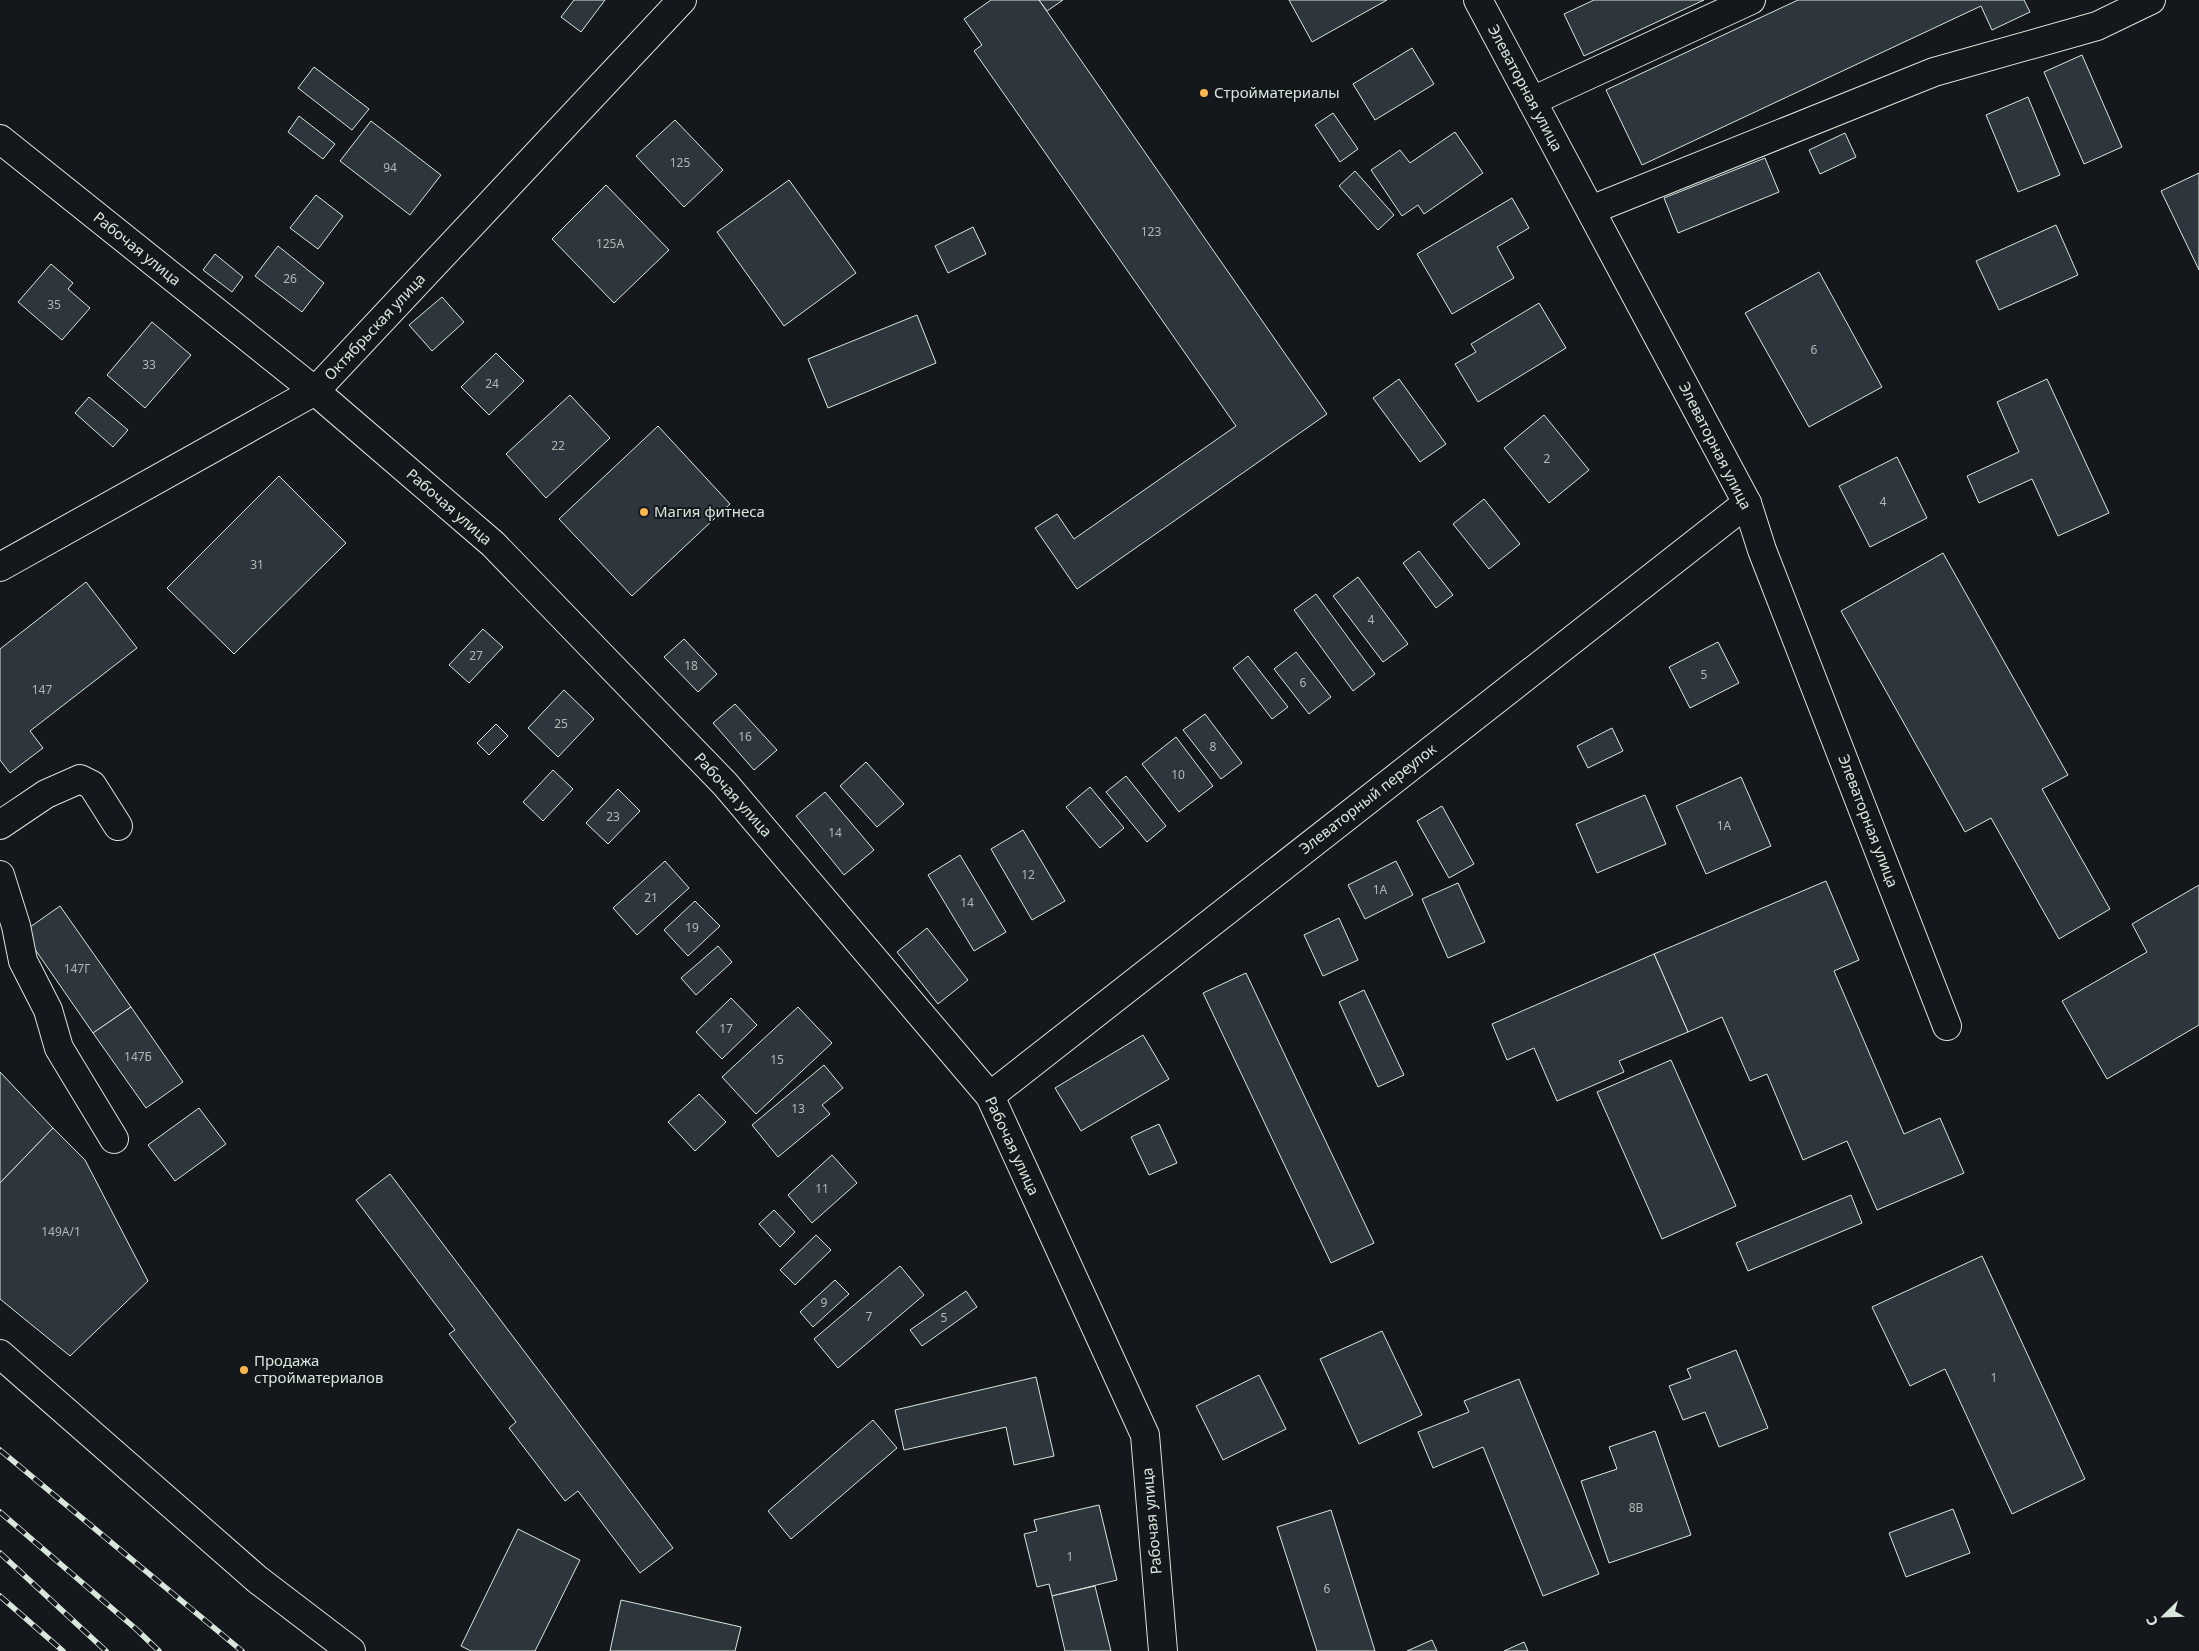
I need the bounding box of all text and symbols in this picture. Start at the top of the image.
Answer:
street label: Элеваторная улица [1484,21,1568,154]
place label: Стройматериалы [1214,82,1340,102]
marker: Стройматериалы [1198,87,1210,99]
house number: 125 [670,154,690,171]
house number: 94 [383,159,397,176]
street label: Рабочая улица [90,207,186,290]
house number: 123 [1141,223,1161,240]
house number: 125А [596,235,624,252]
street label: Октябрьская улица [319,268,429,384]
house number: 26 [283,270,297,287]
house number: 35 [47,296,61,313]
house number: 6 [1811,341,1818,358]
house number: 33 [142,356,156,373]
house number: 24 [485,375,499,392]
street label: Элеваторная улица [1675,378,1757,513]
house number: 22 [551,437,565,454]
house number: 2 [1544,450,1551,467]
street label: Рабочая улица [403,464,497,549]
house number: 4 [1880,493,1887,510]
place label: Магия фитнеса [654,501,765,521]
marker: Магия фитнеса [638,506,650,518]
house number: 31 [250,556,264,573]
house number: 4 [1368,611,1375,628]
house number: 27 [469,647,483,664]
house number: 18 [684,657,698,674]
house number: 5 [1701,666,1708,683]
house number: 6 [1300,674,1307,691]
house number: 147 [32,681,52,698]
house number: 25 [554,715,568,732]
house number: 16 [738,728,752,745]
house number: 8 [1210,738,1217,755]
street label: Элеваторный переулок [1295,738,1440,858]
street label: Рабочая улица [691,748,777,841]
street label: Элеваторная улица [1834,751,1903,890]
house number: 10 [1171,766,1185,783]
house number: 23 [606,808,620,825]
house number: 1А [1717,817,1732,834]
house number: 14 [828,824,842,841]
house number: 12 [1021,866,1035,883]
house number: 1А [1373,881,1388,898]
house number: 21 [644,889,658,906]
house number: 14 [960,894,974,911]
house number: 19 [685,919,699,936]
house number: 147Г [64,960,90,977]
house number: 17 [719,1020,733,1037]
house number: 147Б [124,1048,152,1065]
house number: 15 [770,1051,784,1068]
street label: Рабочая улица [981,1093,1045,1198]
house number: 13 [791,1100,805,1117]
house number: 11 [815,1180,829,1197]
house number: 149А/1 [41,1223,81,1240]
house number: 9 [821,1294,828,1311]
house number: 7 [866,1308,873,1325]
house number: 5 [941,1309,948,1326]
place label: Продажа стройматериалов [254,1350,383,1387]
marker: Продажа стройматериалов [238,1364,250,1376]
house number: 1 [1991,1369,1997,1386]
street label: Рабочая улица [1136,1467,1166,1575]
house number: 8В [1629,1499,1644,1516]
house number: 1 [1067,1548,1073,1565]
house number: 6 [1324,1580,1331,1597]
north arrow [2139,1591,2189,1641]
text: С [2141,1613,2162,1629]

